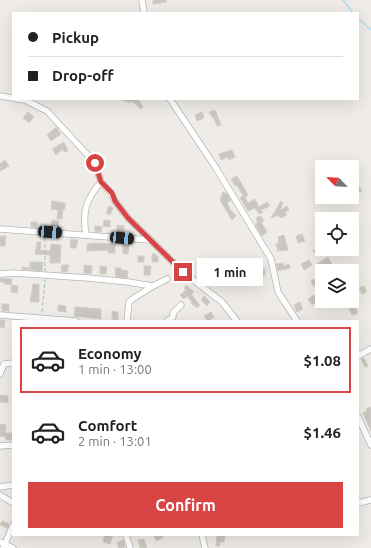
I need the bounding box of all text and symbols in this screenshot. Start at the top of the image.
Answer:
text: Pickup [52,29,99,46]
text: Drop-off [52,67,114,84]
route start [86,154,104,172]
north arrow [315,160,359,204]
map controls [315,160,359,308]
button: locate [315,212,359,256]
car [38,225,62,239]
car [110,231,134,245]
callout: 1 min [197,258,263,286]
route end [174,263,192,281]
button: layers [315,264,359,308]
text: 1 min [214,265,246,279]
icon: car [30,342,66,378]
text: Economy [78,345,142,362]
text: $1.08 [303,352,341,369]
text: 1 min · 13:00 [78,362,152,376]
icon: car [30,414,66,450]
text: Comfort [78,417,137,434]
text: $1.46 [303,424,341,441]
text: 2 min · 13:01 [78,434,152,448]
button: Confirm [28,482,343,528]

